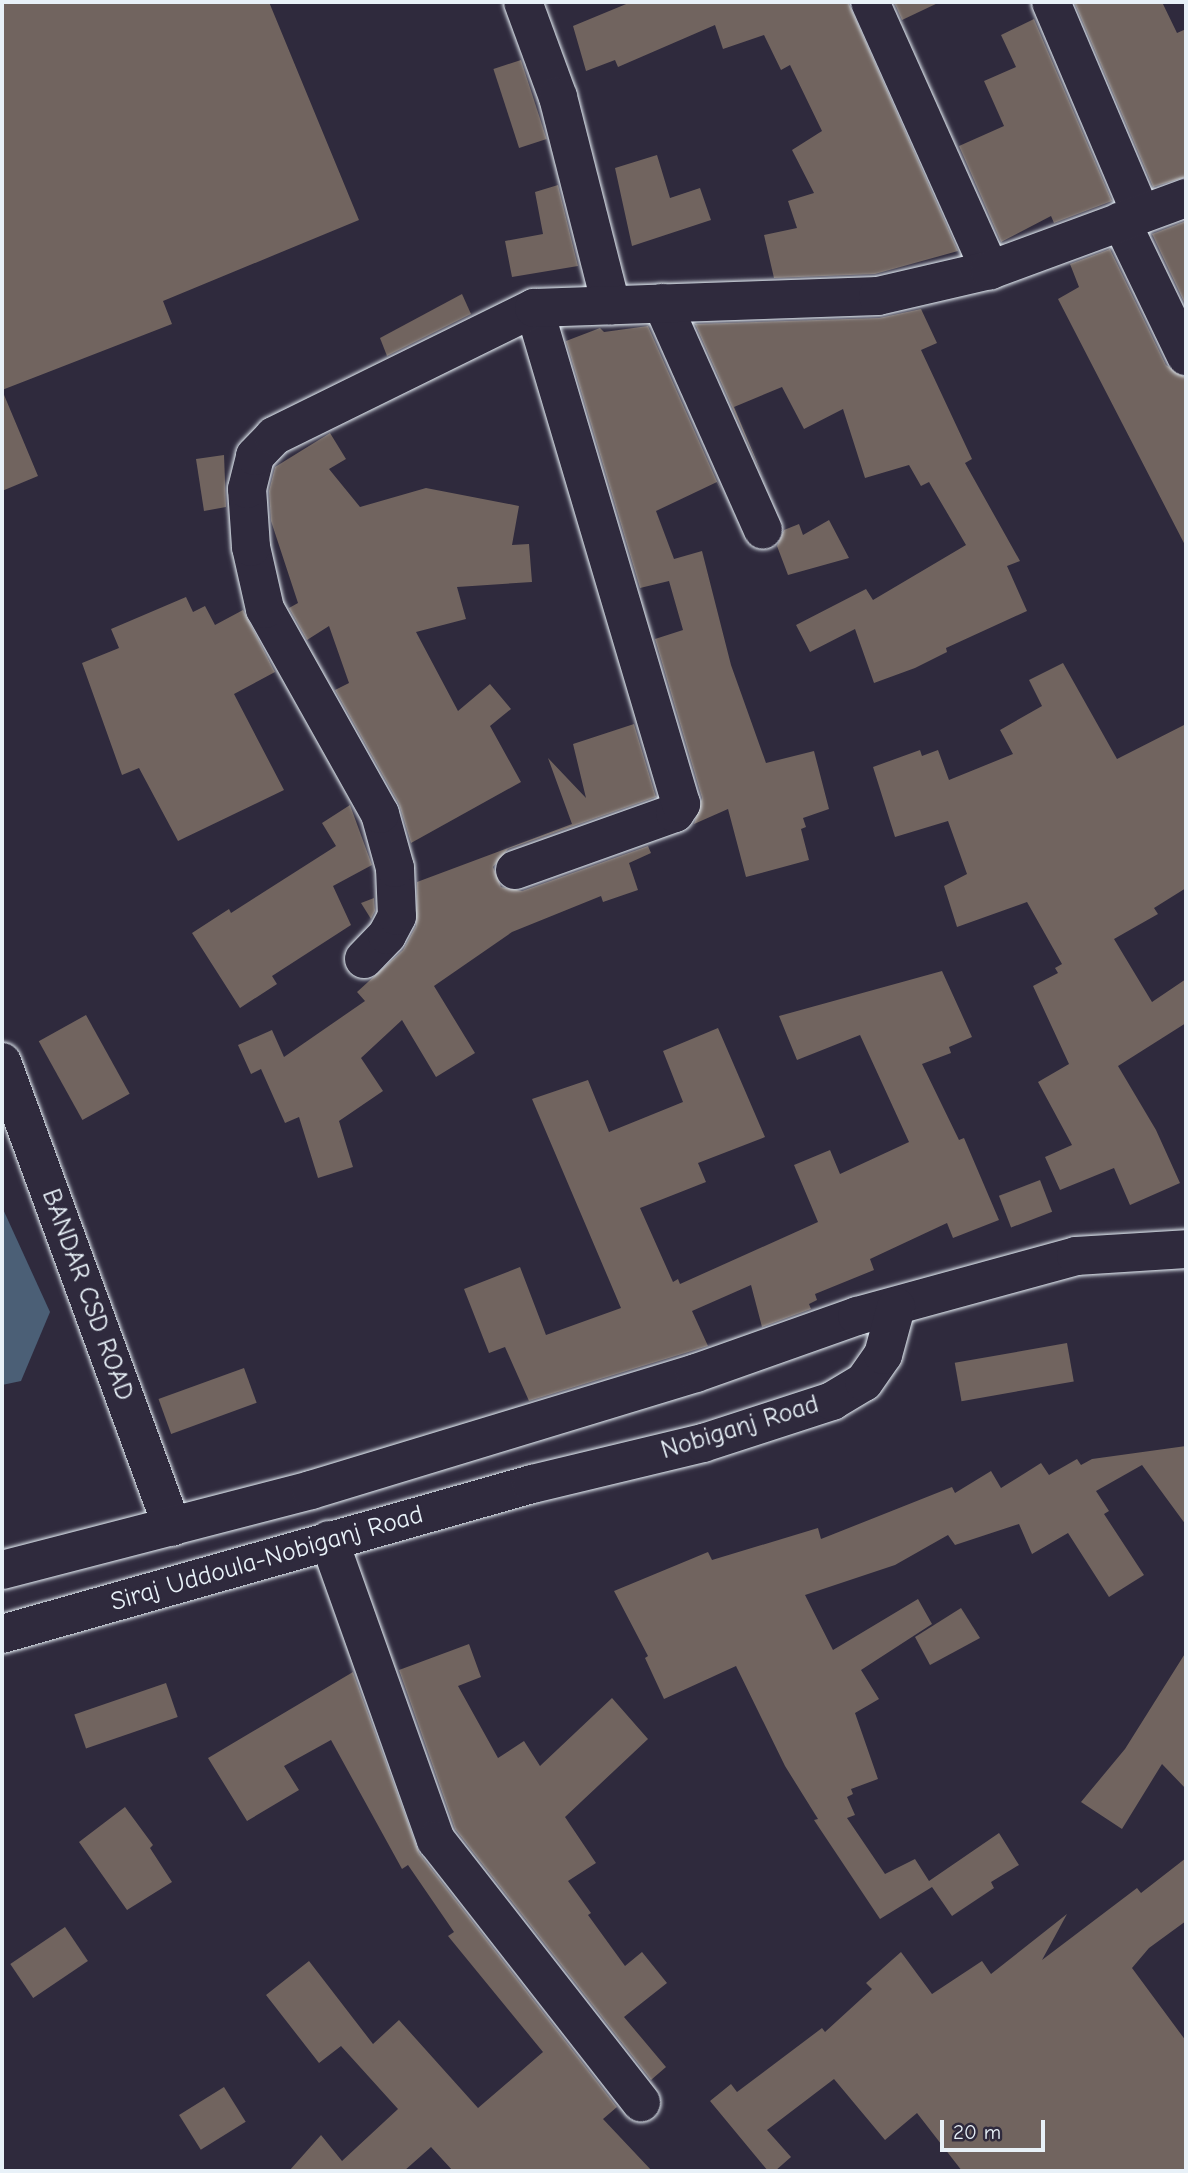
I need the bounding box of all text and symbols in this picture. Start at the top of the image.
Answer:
street label: BANDAR CSD ROAD [34,1185,140,1405]
street label: Nobiganj Road [657,1389,823,1467]
street label: Siraj Uddoula-Nobiganj Road [107,1499,427,1619]
scale bar [943,2106,1048,2150]
text: 20 m [953,2120,1001,2144]

